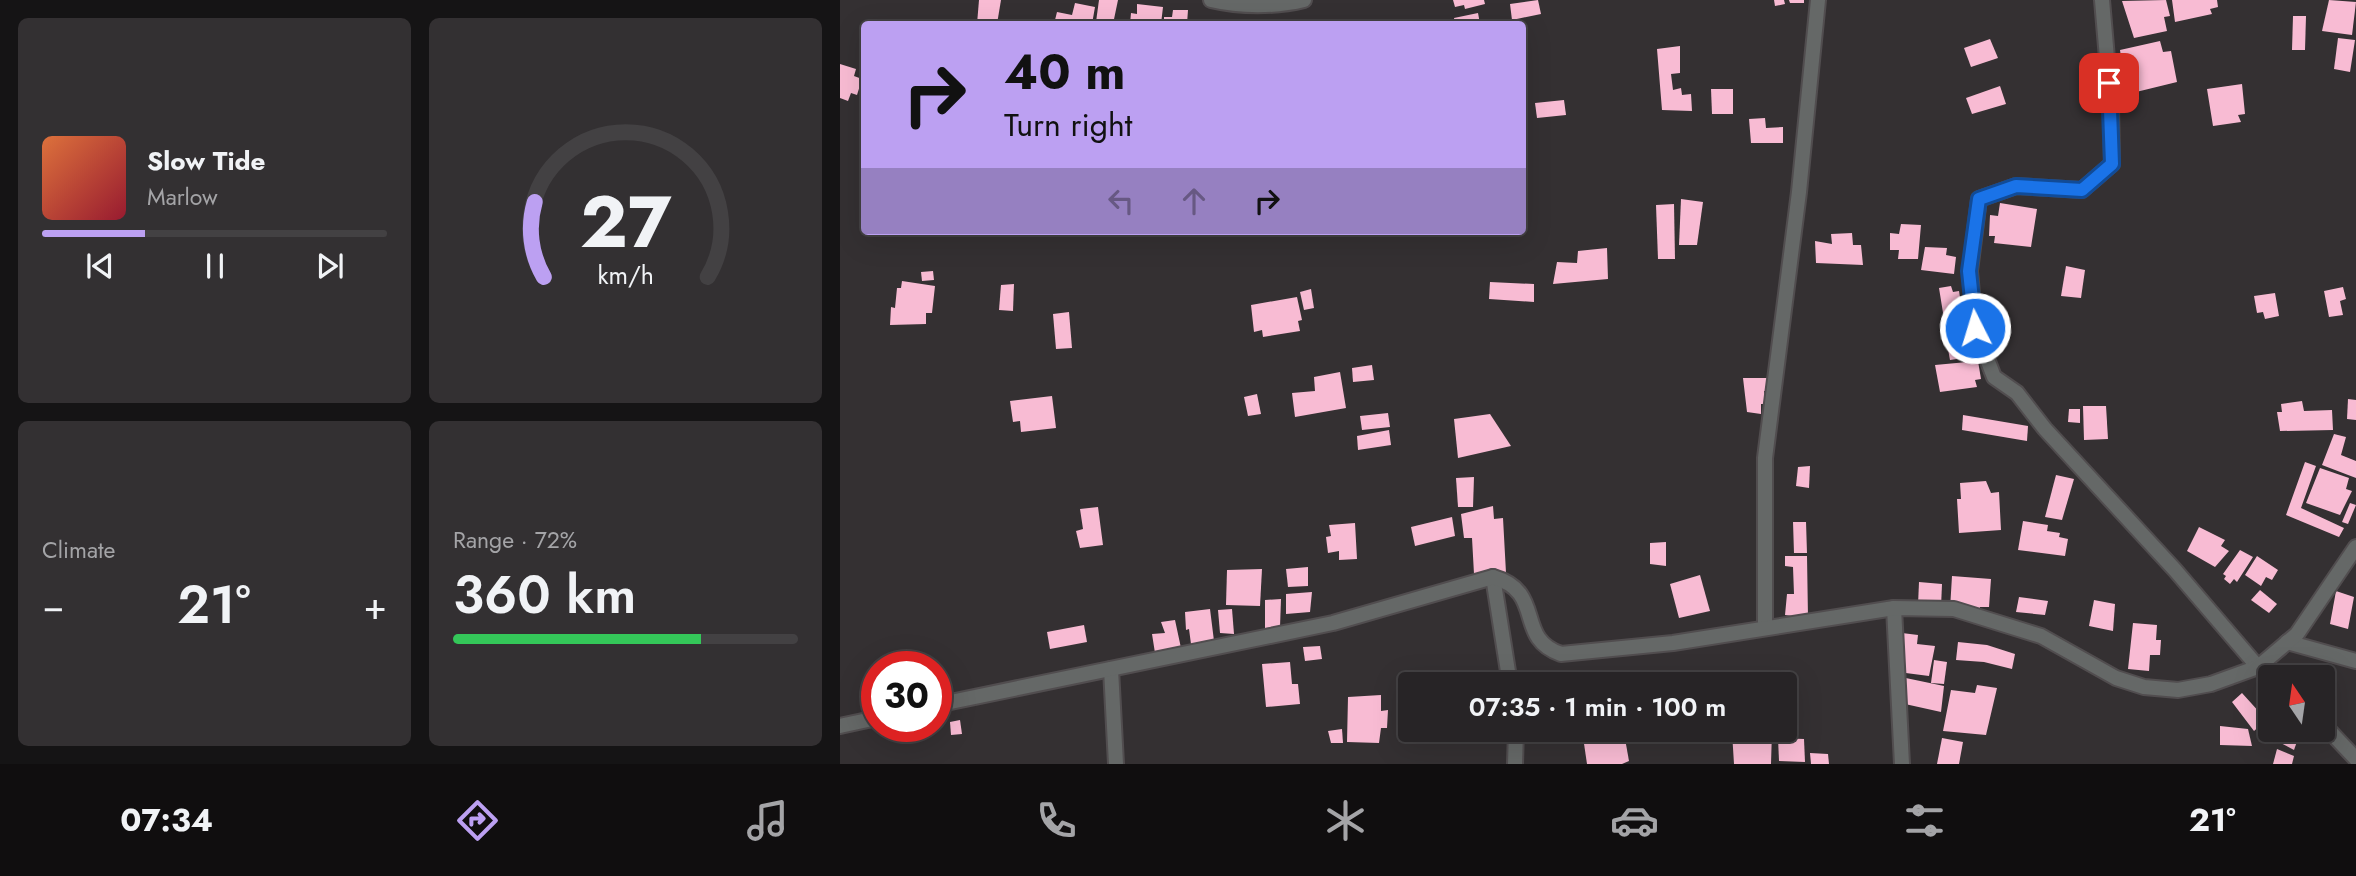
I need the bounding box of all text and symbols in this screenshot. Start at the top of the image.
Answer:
text: 40 m [1004,37,1126,107]
icon: right [889,49,980,140]
pin [2079,53,2139,113]
icon: arrive [2090,64,2128,102]
text: Turn right [1004,102,1133,148]
text: Slow Tide [147,142,266,180]
text: 27 [580,169,671,274]
text: Marlow [147,180,218,214]
icon: left [1102,182,1140,220]
icon: ahead [1175,182,1213,220]
icon: right [1248,182,1286,220]
icon: previous [81,247,119,285]
icon: pause [196,247,234,285]
icon: next [311,247,349,285]
text: km/h [597,257,654,293]
position arrow [1938,291,2012,365]
text: Range · 72% [453,523,577,557]
text: Climate [42,533,115,567]
text: 360 km [453,557,636,633]
text: 21° [177,567,251,643]
text: − [42,578,64,633]
text: + [364,578,387,633]
speed limit sign: 30 [861,651,952,742]
north arrow [2258,665,2334,742]
map controls [2258,665,2335,742]
text: 07:35 · 1 min · 100 m [1469,688,1726,726]
icon: directions [453,796,502,845]
icon: music [743,796,792,845]
icon: phone [1032,796,1081,845]
icon: climate [1321,796,1370,845]
icon: car [1610,796,1659,845]
icon: filters [1900,796,1949,845]
text: 07:34 [120,797,213,843]
text: 21° [2189,797,2236,843]

